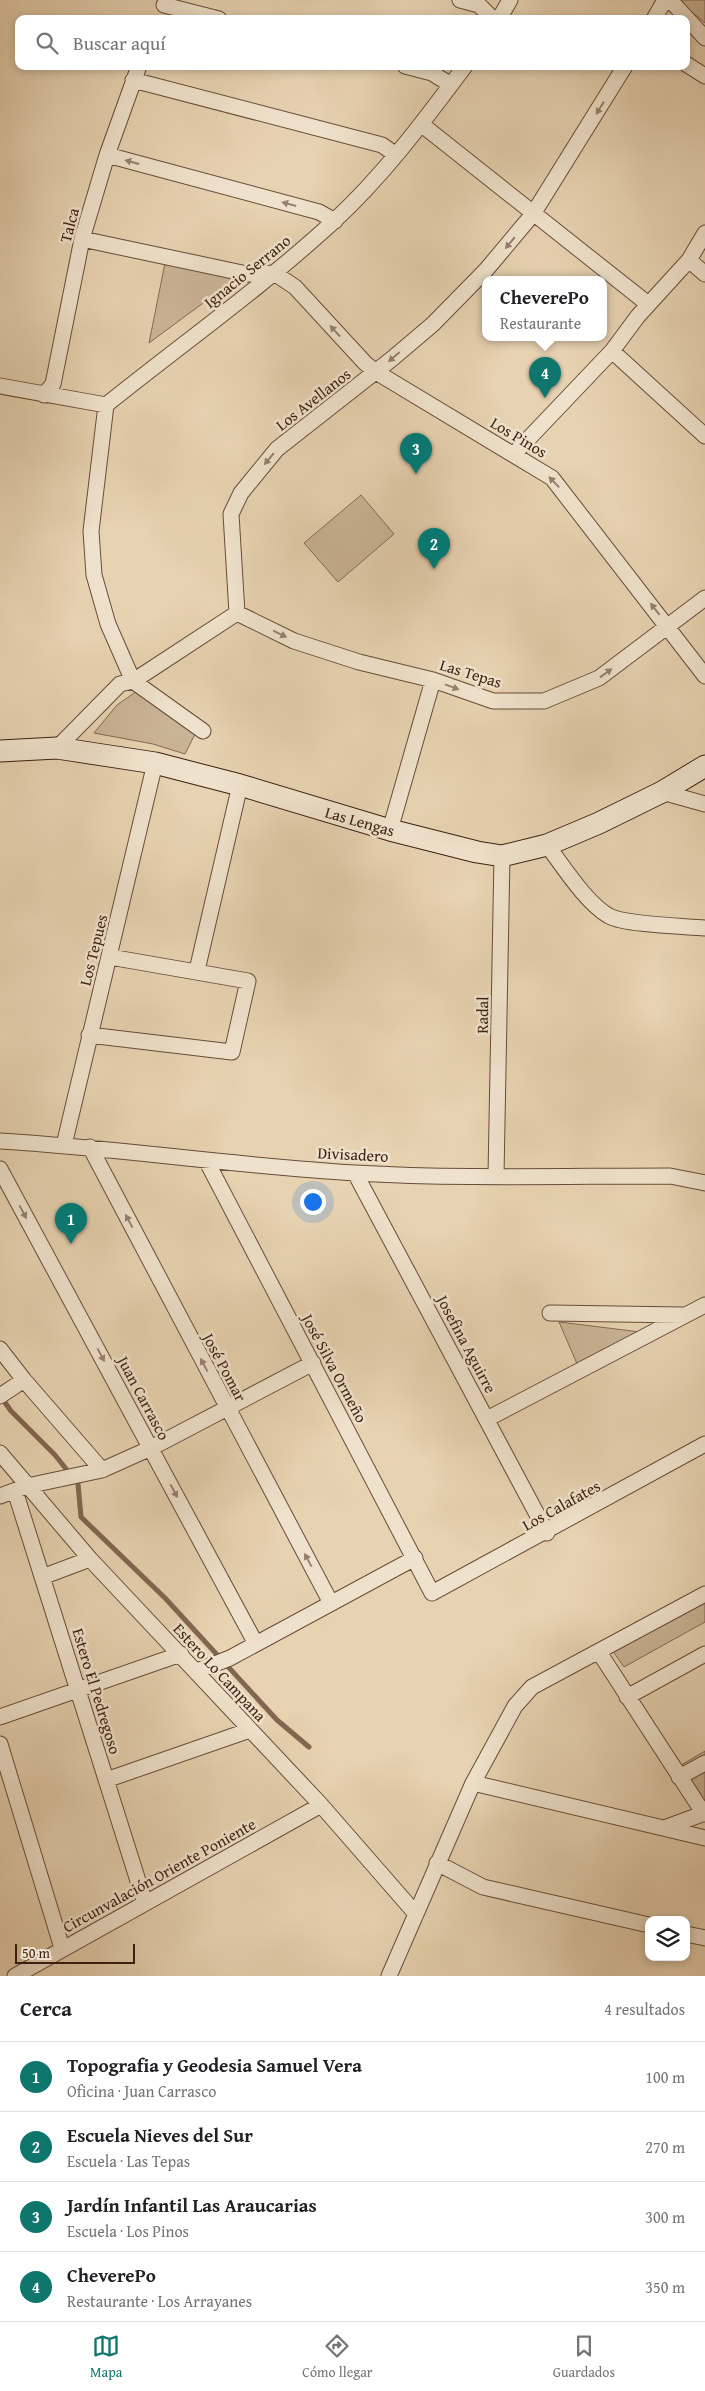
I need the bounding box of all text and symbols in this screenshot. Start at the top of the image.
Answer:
search box [15,15,690,70]
icon: search [33,29,61,57]
text: Buscar aquí [73,29,166,57]
one-way arrow [595,101,604,114]
one-way arrow [125,157,140,165]
one-way arrow [282,199,297,207]
street label: Talca [53,205,85,245]
street label: Ignacio Serrano [198,228,296,314]
one-way arrow [505,237,516,249]
popup [482,276,607,341]
text: CheverePo [500,283,589,311]
text: Restaurante [500,311,581,335]
one-way arrow [329,325,341,337]
one-way arrow [389,351,401,363]
pin: 4 [529,357,561,398]
street label: Los Avellanos [270,362,356,436]
street label: Los Pinos [486,411,552,463]
pin: 3 [400,433,432,474]
one-way arrow [263,453,274,466]
one-way arrow [548,476,560,488]
pin: 2 [418,528,450,569]
one-way arrow [649,603,660,616]
one-way arrow [273,630,288,638]
street label: Las Tepas [437,652,505,694]
one-way arrow [599,668,613,678]
one-way arrow [445,683,460,691]
street label: Las Lengas [322,800,398,842]
street label: Los Tepues [73,912,113,988]
street label: Radal [470,996,494,1034]
street label: Divisadero [317,1140,389,1168]
your location [300,1189,326,1215]
pin: 1 [55,1203,87,1244]
one-way arrow [19,1205,27,1219]
one-way arrow [125,1214,133,1228]
street label: Josefina Aguirre [430,1289,503,1397]
street label: José Silva Ormeño [295,1308,374,1427]
street label: José Pomar [196,1327,253,1406]
one-way arrow [96,1348,105,1362]
street label: Juan Carrasco [111,1350,176,1444]
one-way arrow [200,1358,208,1372]
street label: Los Calafates [517,1474,605,1536]
one-way arrow [169,1484,178,1497]
one-way arrow [304,1553,312,1567]
street label: Estero Lo Campana [168,1617,272,1727]
street label: Estero El Pedregoso [66,1625,128,1757]
street label: Circunvalación Oriente Poniente [58,1812,260,1938]
map controls [645,1916,690,1961]
button: layers [645,1916,690,1961]
scale bar [15,1941,135,1964]
text: 50 m [22,1943,50,1963]
text: Cerca [20,1993,72,2024]
text: 4 resultados [604,1997,685,2021]
text: Topografia y Geodesia Samuel Vera [67,2051,362,2079]
text: 1 [32,2065,40,2089]
text: 100 m [645,2065,685,2089]
text: Oficina · Juan Carrasco [67,2079,216,2103]
text: Escuela Nieves del Sur [67,2121,253,2149]
text: 2 [32,2135,40,2159]
text: 270 m [645,2135,685,2159]
text: Escuela · Las Tepas [67,2149,190,2173]
text: Jardín Infantil Las Araucarias [67,2191,317,2219]
text: 3 [32,2205,40,2229]
text: 300 m [645,2205,685,2229]
text: Escuela · Los Pinos [67,2219,189,2243]
text: CheverePo [67,2261,156,2289]
text: 4 [32,2275,40,2299]
text: 350 m [645,2275,685,2299]
text: Restaurante · Los Arrayanes [67,2289,252,2313]
tab: Mapa [90,2332,122,2382]
tab: Cómo llegar [302,2332,373,2382]
tab: Guardados [553,2332,615,2382]

